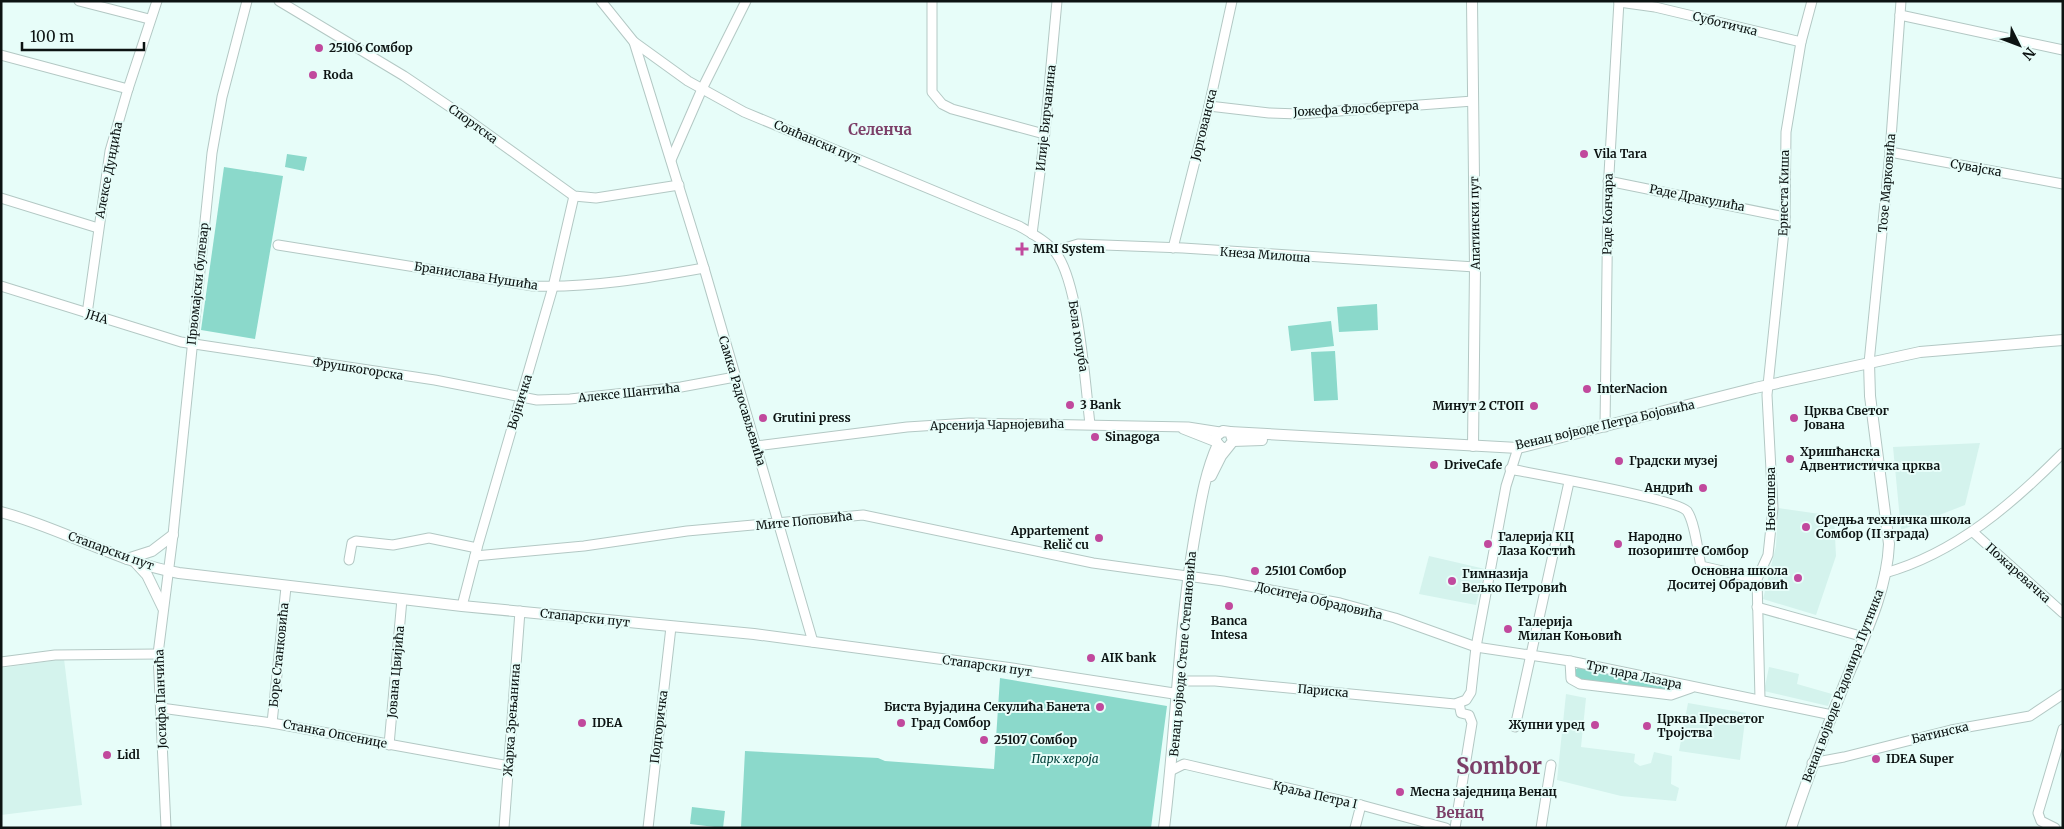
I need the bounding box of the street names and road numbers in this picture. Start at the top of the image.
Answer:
street label: Суботичка [1691,8,1760,39]
street label: Илије Бирчанина [1032,63,1059,172]
street label: Јоргованска [1187,87,1220,163]
street label: Јожефа Флосбергера [1292,98,1420,119]
street label: Спортска [446,101,501,147]
street label: Сонћански пут [772,117,863,167]
street label: Алексе Дундића [92,120,125,220]
street label: Тозе Марковића [1875,132,1898,233]
street label: Ернеста Киша [1775,149,1792,236]
street label: Сувајска [1949,156,2004,180]
street label: Раде Кончара [1599,172,1616,255]
street label: Апатински пут [1466,176,1483,271]
street label: Раде Дракулића [1648,181,1747,214]
street label: Првомајски булевар [184,222,211,346]
street label: Кнеза Милоша [1219,244,1311,265]
street label: Бранислава Нушића [413,258,540,293]
street label: Бела голуба [1065,299,1092,373]
street label: ЈНА [83,306,111,327]
street label: Самка Радосављевића [716,334,770,468]
street label: Фрушкогорска [312,354,405,383]
street label: Војничка [504,372,535,431]
street label: Алексе Шантића [576,380,681,405]
street label: Венац војводе Петра Бојовића [1514,396,1697,452]
street label: Арсенија Чарнојевића [929,416,1065,433]
street label: Његошева [1763,466,1778,531]
street label: Мите Поповића [755,508,853,533]
street label: Стапарски пут [66,528,156,573]
street label: Пожаревачка [1983,540,2054,606]
street label: Венац војводе Степе Степановића [1166,550,1199,757]
street label: Доситеја Обрадовића [1254,579,1385,623]
street label: Венац војводе Радомира Путника [1799,587,1887,784]
street label: Боре Станковића [266,601,292,708]
street label: Стапарски пут [539,605,631,630]
street label: Јована Цвијића [384,625,407,720]
street label: Јосифа Панчића [151,648,170,750]
street label: Стапарски пут [941,652,1033,679]
street label: Трг цара Лазара [1585,657,1684,692]
street label: Жарка Зрењанина [500,662,523,777]
street label: Париска [1297,681,1350,700]
street label: Подгоричка [647,689,671,764]
street label: Станка Опсенице [282,716,388,751]
street label: Батинска [1910,719,1971,746]
street label: Краља Петра I [1271,778,1359,812]

